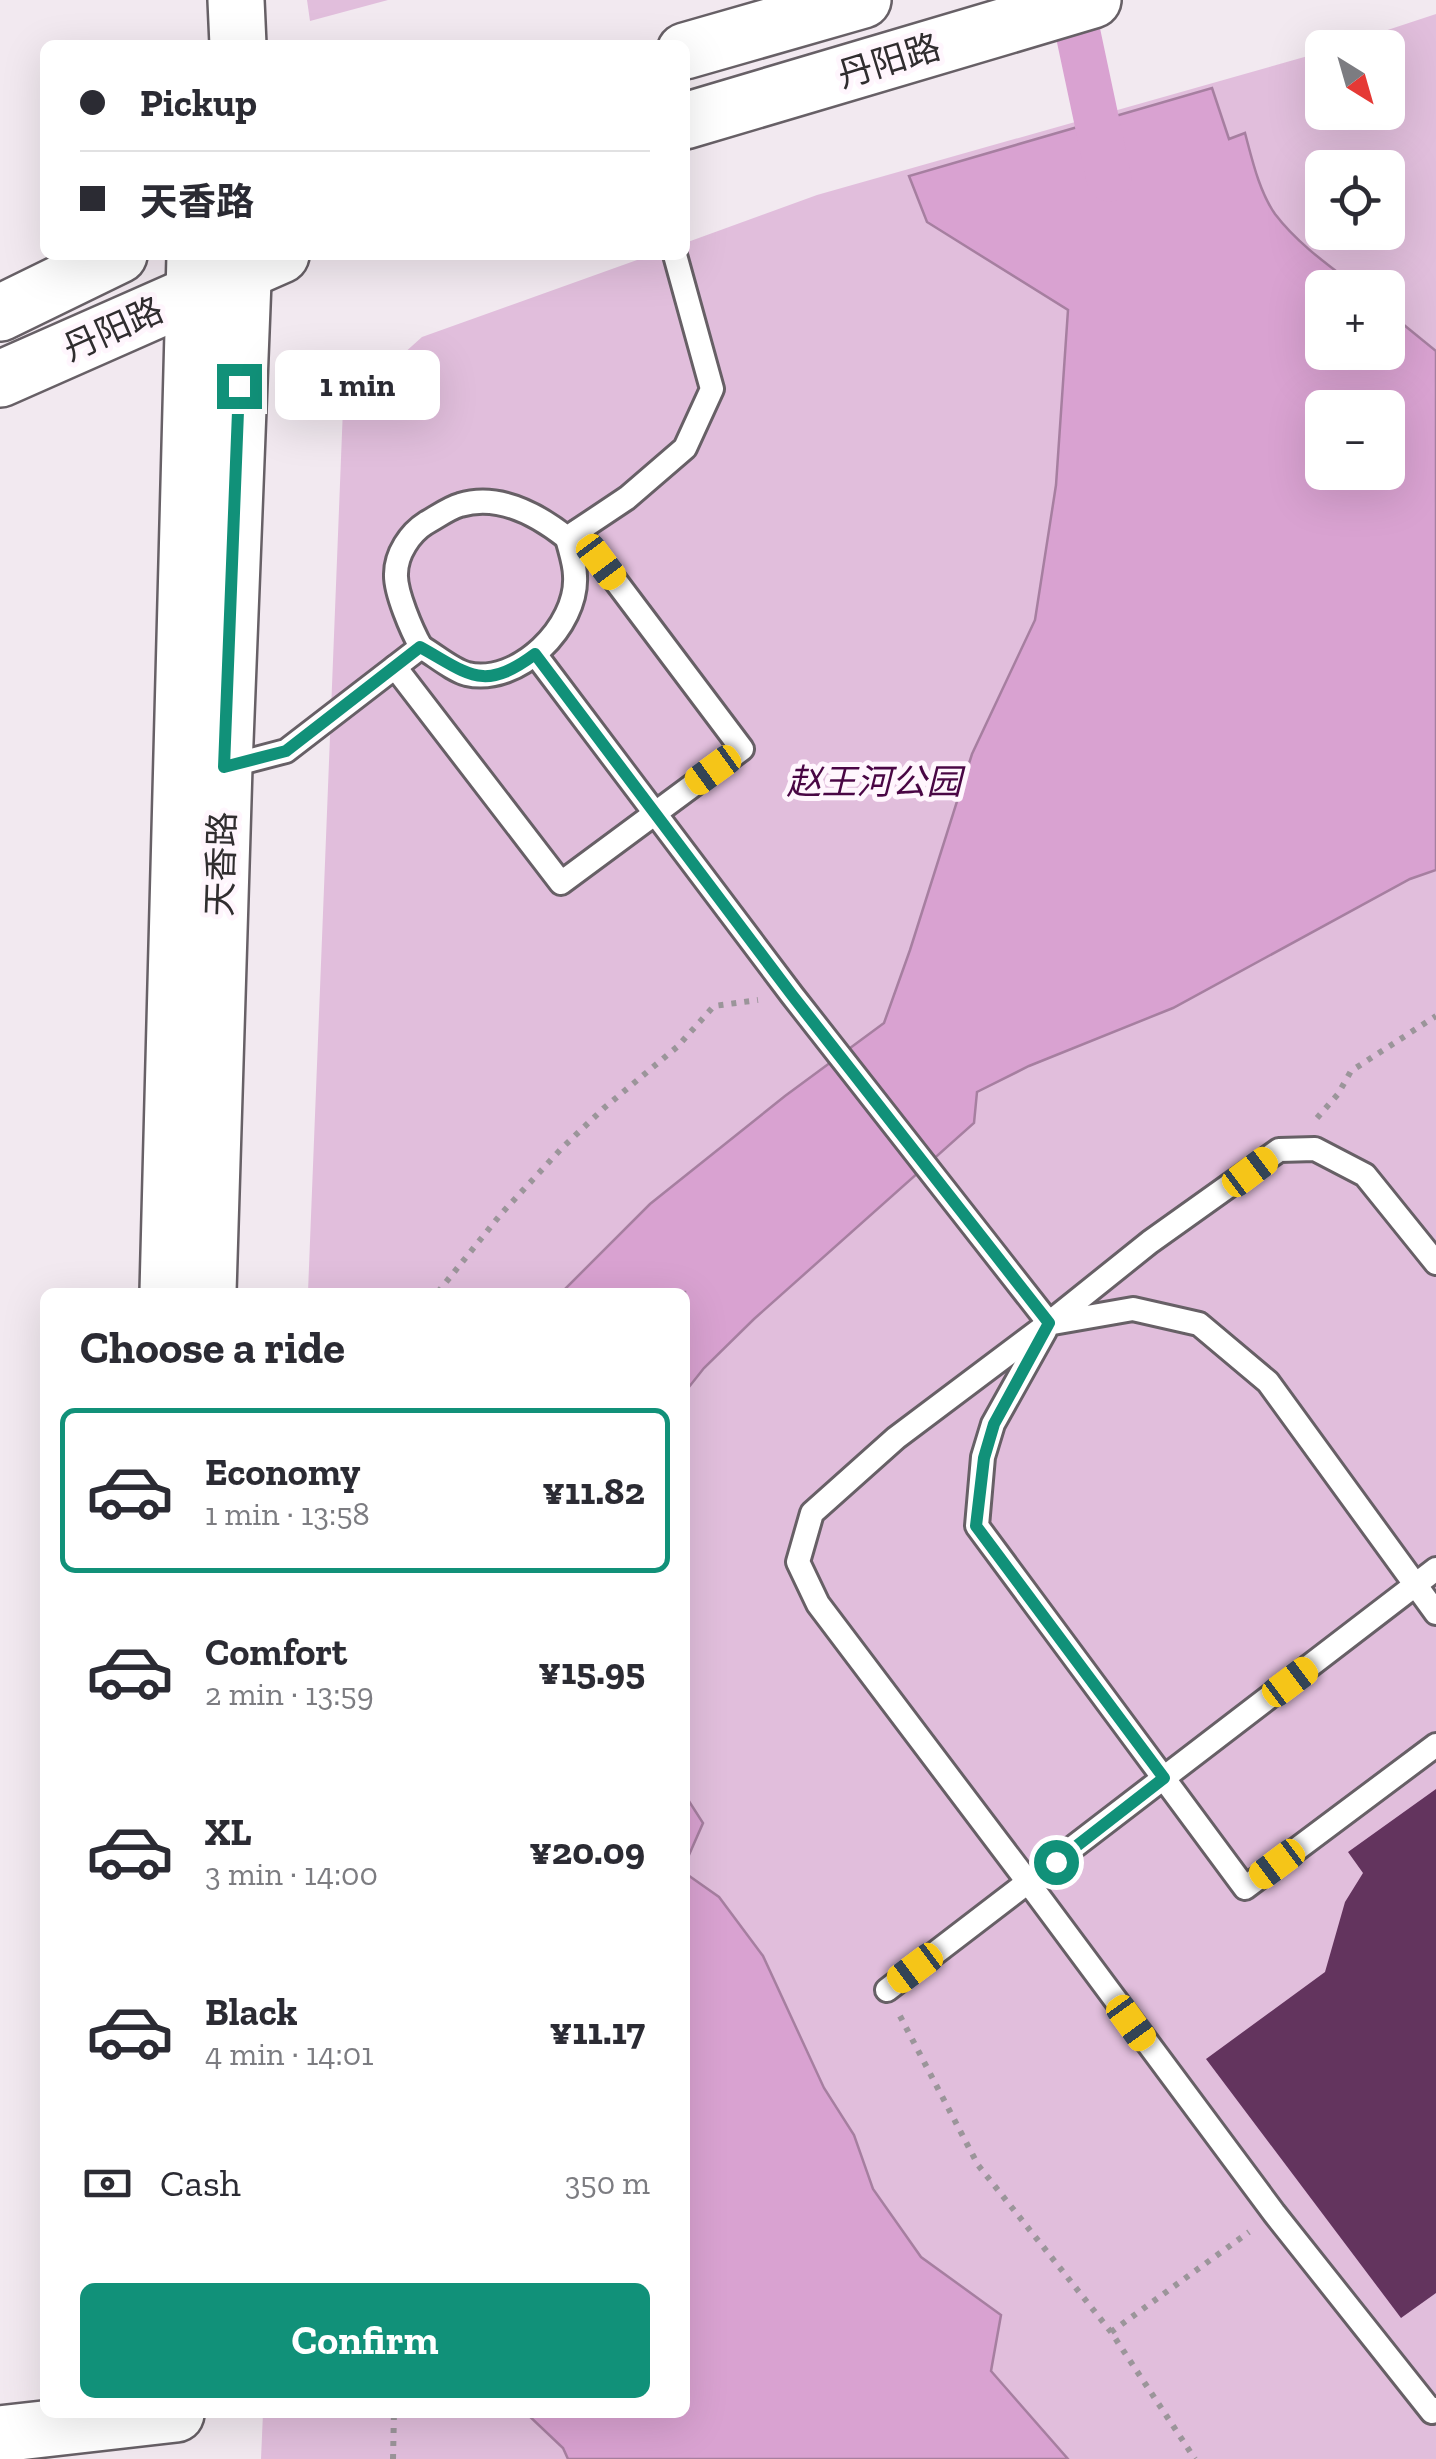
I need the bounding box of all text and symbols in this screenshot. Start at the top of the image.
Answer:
street label: 丹阳路 [833,26,945,96]
north arrow [1305,30,1405,130]
map controls [1305,30,1405,490]
text: Pickup [140,80,257,126]
button: locate [1305,150,1405,250]
text: 天香路 [140,179,254,225]
button: + [1305,270,1405,370]
street label: 丹阳路 [56,288,170,370]
callout: 1 min [274,351,439,421]
route end [217,364,262,409]
text: 1 min [320,366,395,404]
button: − [1305,390,1405,490]
car [571,529,631,595]
car [680,740,746,800]
park label: 赵王河公园 [786,761,966,803]
street label: 天香路 [198,811,244,917]
car [1217,1142,1283,1202]
text: Choose a ride [80,1321,345,1375]
icon: car [85,1446,175,1536]
text: Economy [205,1449,360,1495]
text: ¥11.82 [542,1468,645,1514]
text: 1 min · 13:58 [205,1495,370,1533]
icon: car [85,1626,175,1716]
text: Comfort [205,1629,347,1675]
text: ¥15.95 [538,1648,645,1694]
car [1257,1652,1323,1712]
text: 2 min · 13:59 [205,1675,374,1713]
icon: car [85,1806,175,1896]
text: XL [205,1809,252,1855]
text: ¥20.09 [529,1828,645,1874]
car [1244,1834,1310,1894]
route start [1034,1840,1079,1885]
text: 3 min · 14:00 [205,1855,378,1893]
car [882,1938,948,1998]
icon: car [85,1986,175,2076]
text: Black [205,1989,298,2035]
car [1101,1990,1161,2056]
text: ¥11.17 [550,2008,645,2054]
text: 4 min · 14:01 [205,2035,373,2073]
icon: cash [80,2156,135,2211]
text: Cash [160,2160,241,2206]
text: 350 m [565,2164,650,2202]
button: Confirm [80,2283,650,2398]

